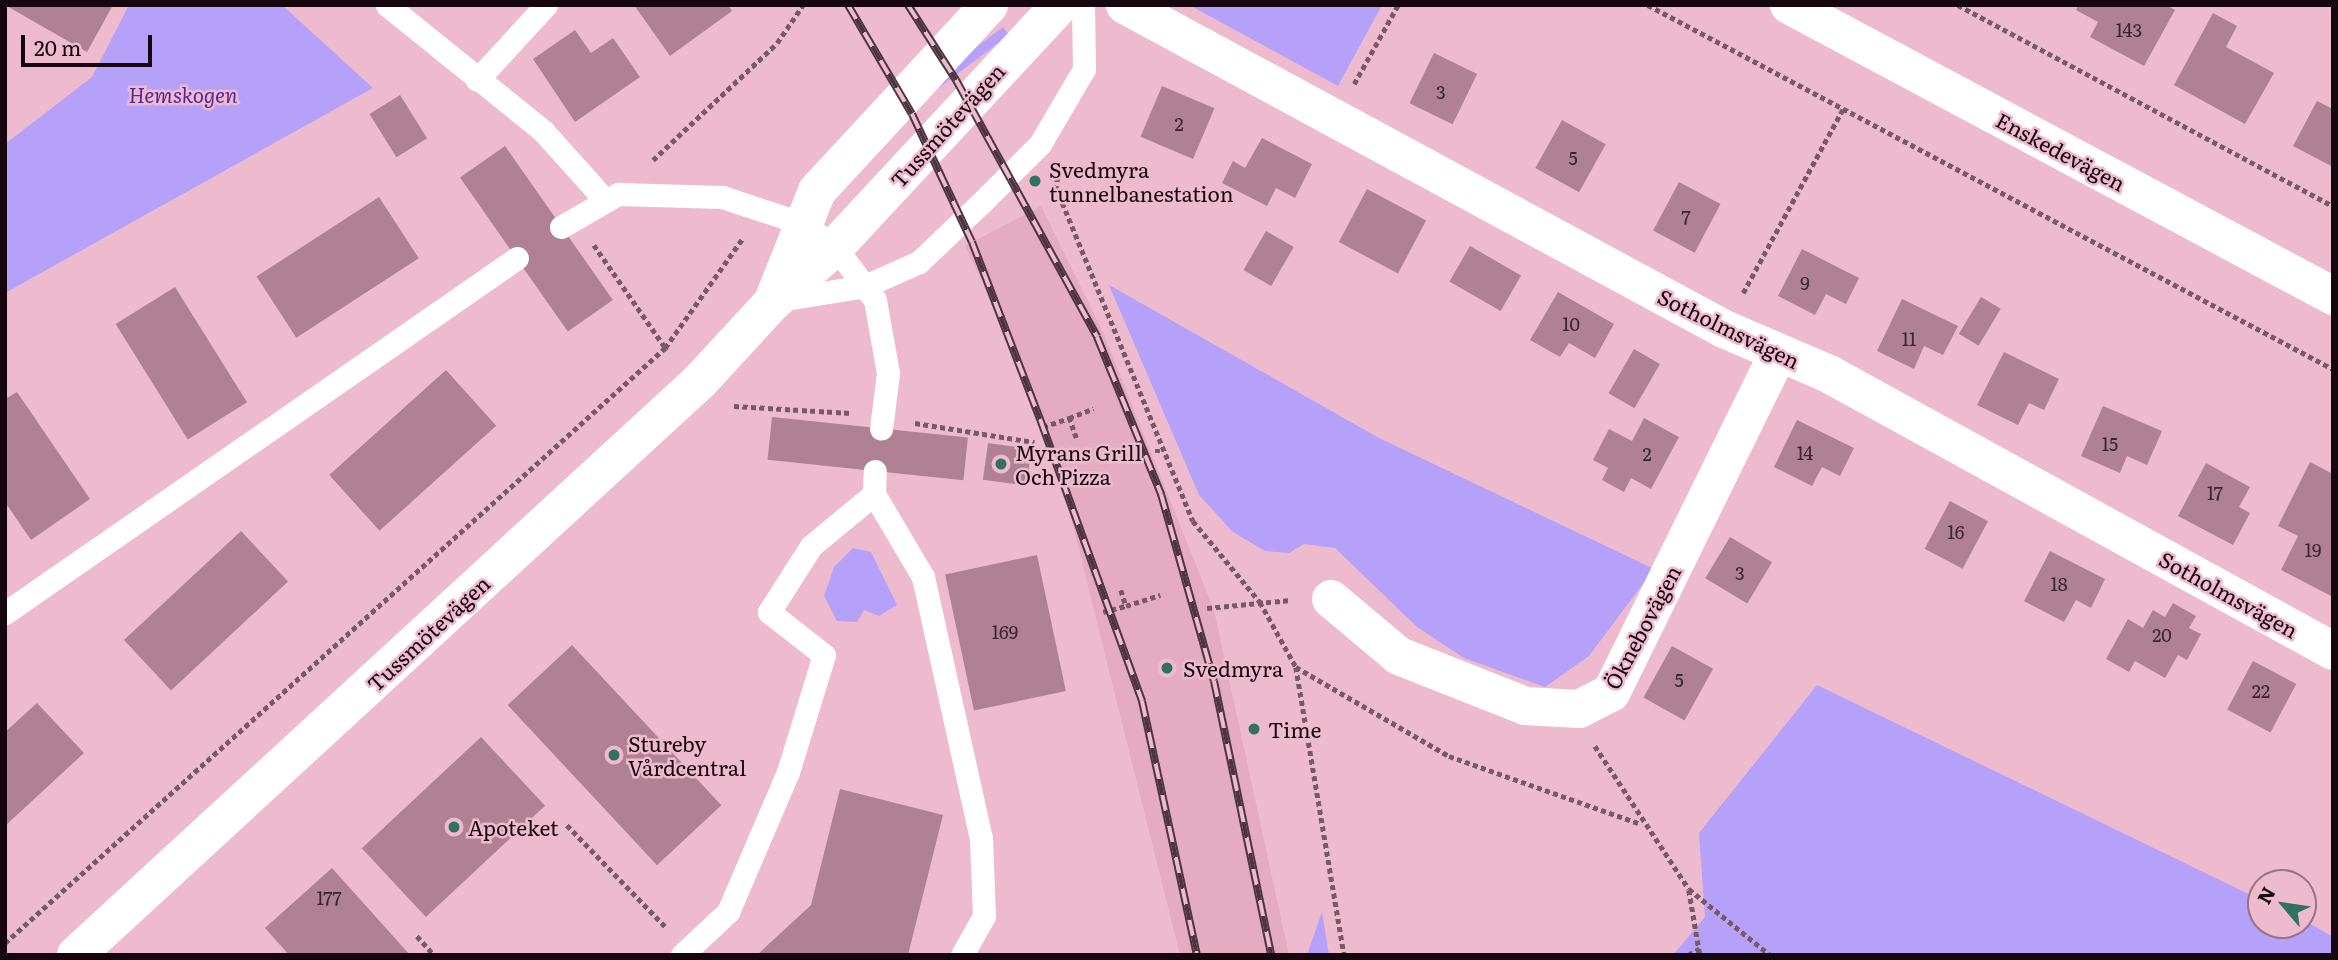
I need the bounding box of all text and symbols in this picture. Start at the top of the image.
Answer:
house number: 143 [2116,19,2142,41]
scale bar [24,21,156,65]
text: 20 m [34,31,81,62]
street label: Tussmötevägen [885,58,1009,192]
park label: Hemskogen [128,81,238,107]
house number: 3 [1436,81,1446,103]
street label: Enskedevägen [1992,106,2130,196]
house number: 2 [1174,113,1184,135]
house number: 5 [1568,147,1578,169]
place label: Svedmyra tunnelbanestation [1049,156,1234,206]
marker: Svedmyra tunnelbanestation [1027,173,1043,189]
house number: 7 [1681,206,1691,228]
house number: 9 [1800,272,1810,294]
street label: Sotholmsvägen [1654,283,1804,373]
house number: 10 [1562,313,1580,335]
house number: 11 [1902,328,1916,350]
house number: 15 [2102,433,2118,455]
place label: Myrans Grill Och Pizza [1015,439,1142,489]
house number: 14 [1797,442,1813,464]
house number: 2 [1642,443,1652,465]
marker: Myrans Grill Och Pizza [993,456,1009,472]
house number: 17 [2207,482,2223,504]
house number: 16 [1948,521,1964,543]
house number: 19 [2305,539,2321,561]
street label: Sotholmsvägen [2155,546,2303,642]
street label: Öknebovägen [1599,561,1685,693]
house number: 3 [1735,562,1745,584]
street label: Tussmötevägen [362,570,494,696]
house number: 18 [2050,573,2068,595]
house number: 169 [992,621,1018,643]
house number: 20 [2152,624,2172,646]
place label: Svedmyra [1183,655,1283,681]
marker: Svedmyra [1157,658,1177,678]
house number: 5 [1674,669,1684,691]
house number: 22 [2252,680,2270,702]
place label: Time [1268,716,1321,742]
marker: Time [1246,721,1262,737]
place label: Stureby Vårdcentral [628,730,746,780]
marker: Stureby Vårdcentral [606,747,622,763]
place label: Apoteket [468,814,559,840]
marker: Apoteket [446,819,462,835]
north arrow [2247,869,2317,939]
text: N [2249,881,2281,909]
house number: 177 [316,887,342,909]

